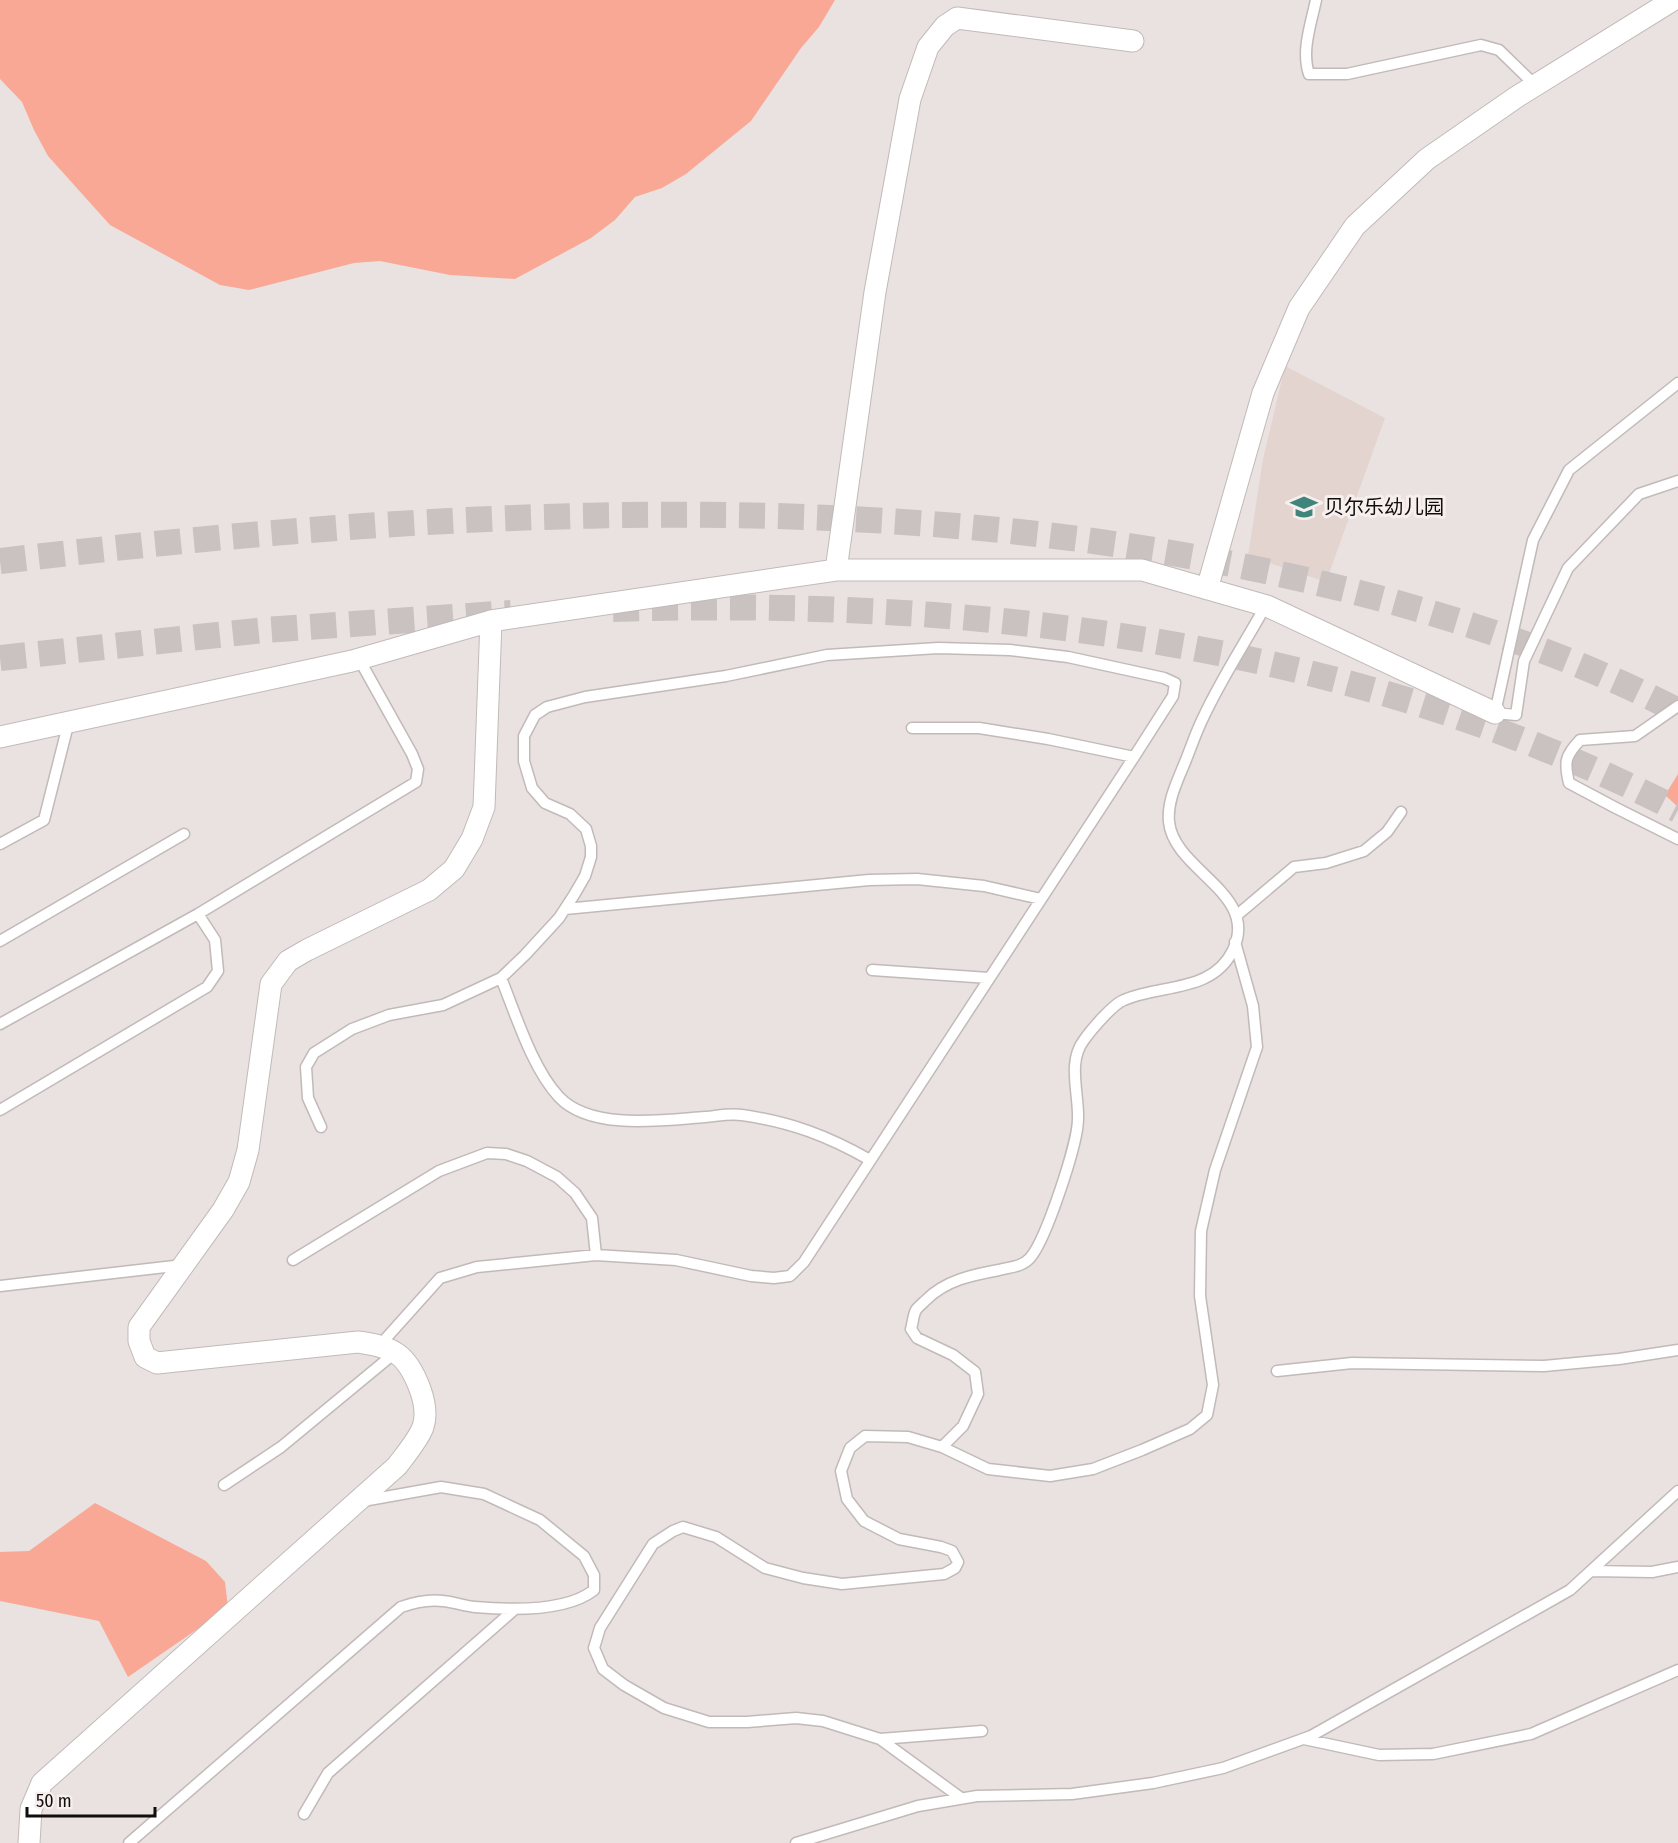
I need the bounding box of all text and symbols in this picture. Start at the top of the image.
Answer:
school or university icon: 贝尔乐幼儿园 [1289,492,1319,522]
place label: 贝尔乐幼儿园 [1324,495,1444,519]
scale bar [27,1780,154,1818]
text: 50 m [36,1790,72,1812]

